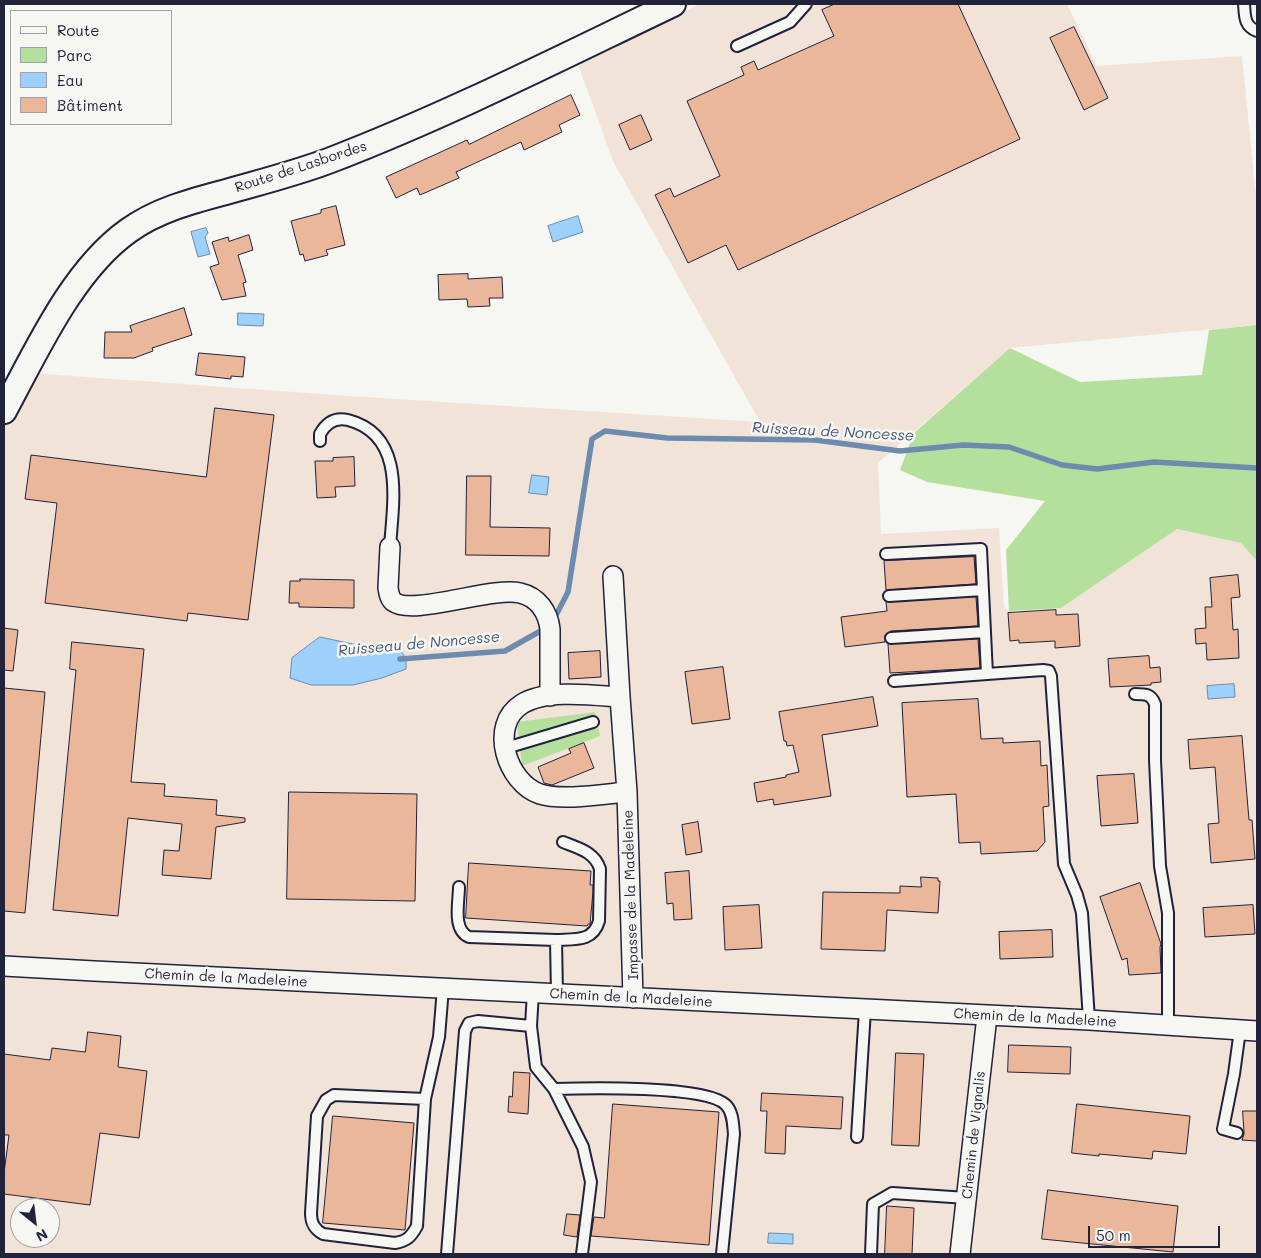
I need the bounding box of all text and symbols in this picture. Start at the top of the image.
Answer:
legend [10,10,172,125]
text: Route [57,20,100,40]
text: Parc [57,45,92,65]
text: Eau [57,70,83,90]
text: Bâtiment [57,95,123,115]
street label: Route de Lasbordes [233,138,369,196]
water label: Ruisseau de Noncesse [751,419,915,445]
water label: Ruisseau de Noncesse [337,628,501,660]
street label: Impasse de la Madeleine [620,810,642,980]
street label: Chemin de la Madeleine [144,965,308,991]
street label: Chemin de la Madeleine [549,985,713,1011]
street label: Chemin de la Madeleine [953,1005,1117,1031]
street label: Chemin de Vignalis [959,1070,989,1200]
north arrow [10,1198,60,1248]
scale bar [1091,1216,1224,1248]
text: N [33,1225,51,1247]
text: 50 m [1096,1225,1131,1245]

